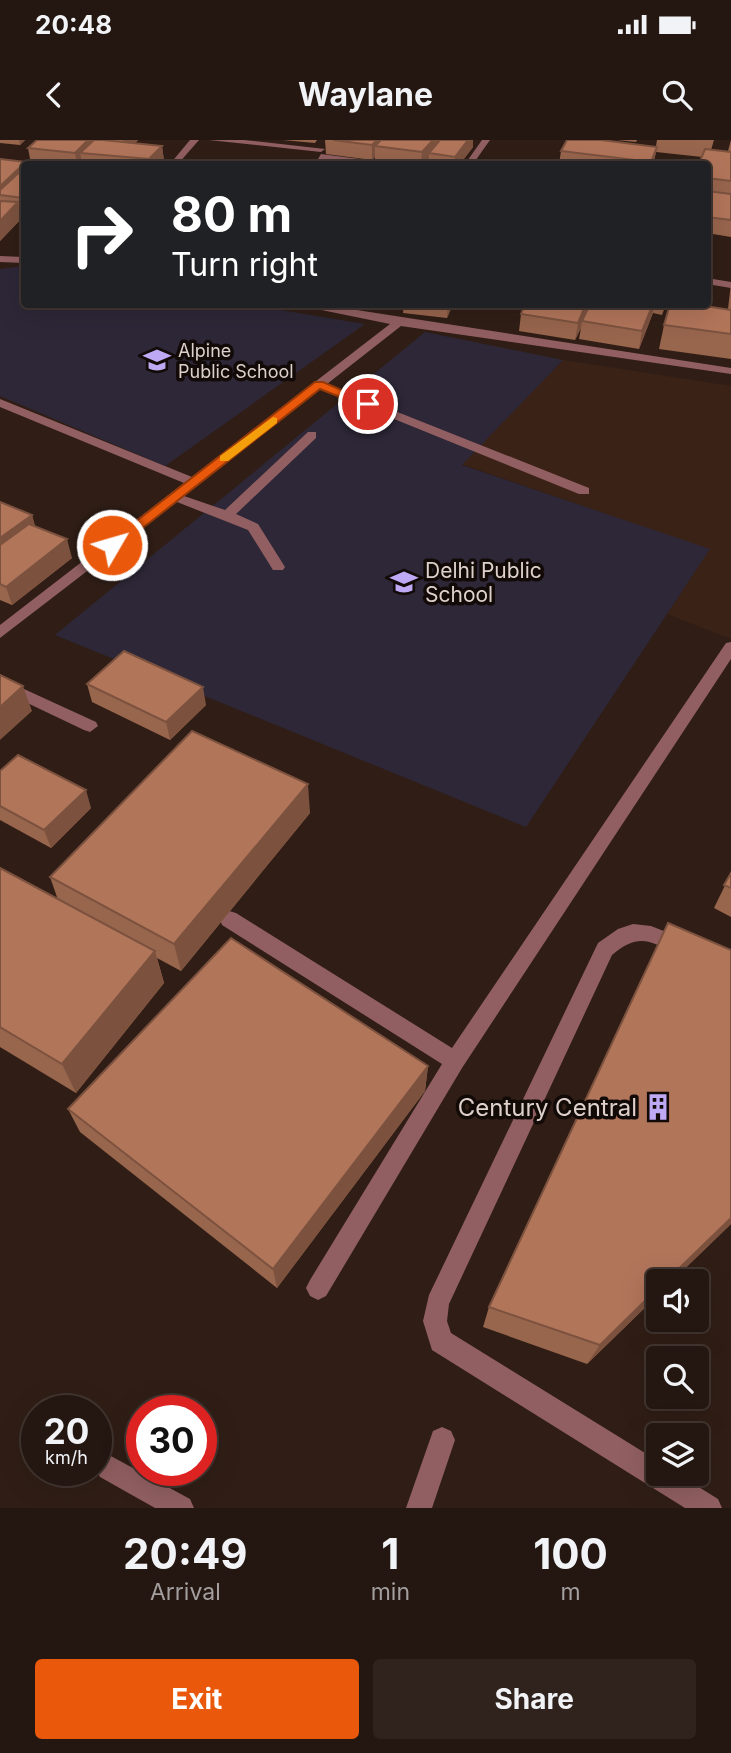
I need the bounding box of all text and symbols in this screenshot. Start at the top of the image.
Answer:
text: 20:48 [35,9,112,40]
text: Waylane [298,75,433,114]
icon: back [35,76,73,114]
icon: search [658,76,696,114]
text: 80 m [171,185,292,244]
icon: right [56,189,147,280]
text: Turn right [171,245,318,284]
place label: Alpine Public School [178,340,294,382]
school or university icon: Alpine Public School [142,345,172,375]
pin [338,374,398,434]
icon: arrive [349,385,387,423]
position arrow [75,508,149,582]
place label: Delhi Public School [425,558,542,607]
school or university icon: Delhi Public School [389,567,419,597]
building icon: Century Central [643,1092,673,1122]
place label: Century Central [458,1093,637,1122]
map controls [646,1269,709,1486]
button: sound [646,1269,709,1332]
button: search [646,1346,709,1409]
speed limit sign: 30 [126,1395,217,1486]
text: 20 [44,1410,89,1452]
button: layers [646,1423,709,1486]
text: km/h [45,1447,88,1468]
text: 20:49 [123,1528,248,1579]
text: 1 [381,1528,399,1579]
text: 100 [533,1528,608,1579]
text: Arrival [150,1578,221,1606]
text: min [371,1578,410,1606]
text: m [560,1578,581,1606]
button: Exit [35,1659,359,1739]
button: Share [373,1659,696,1739]

